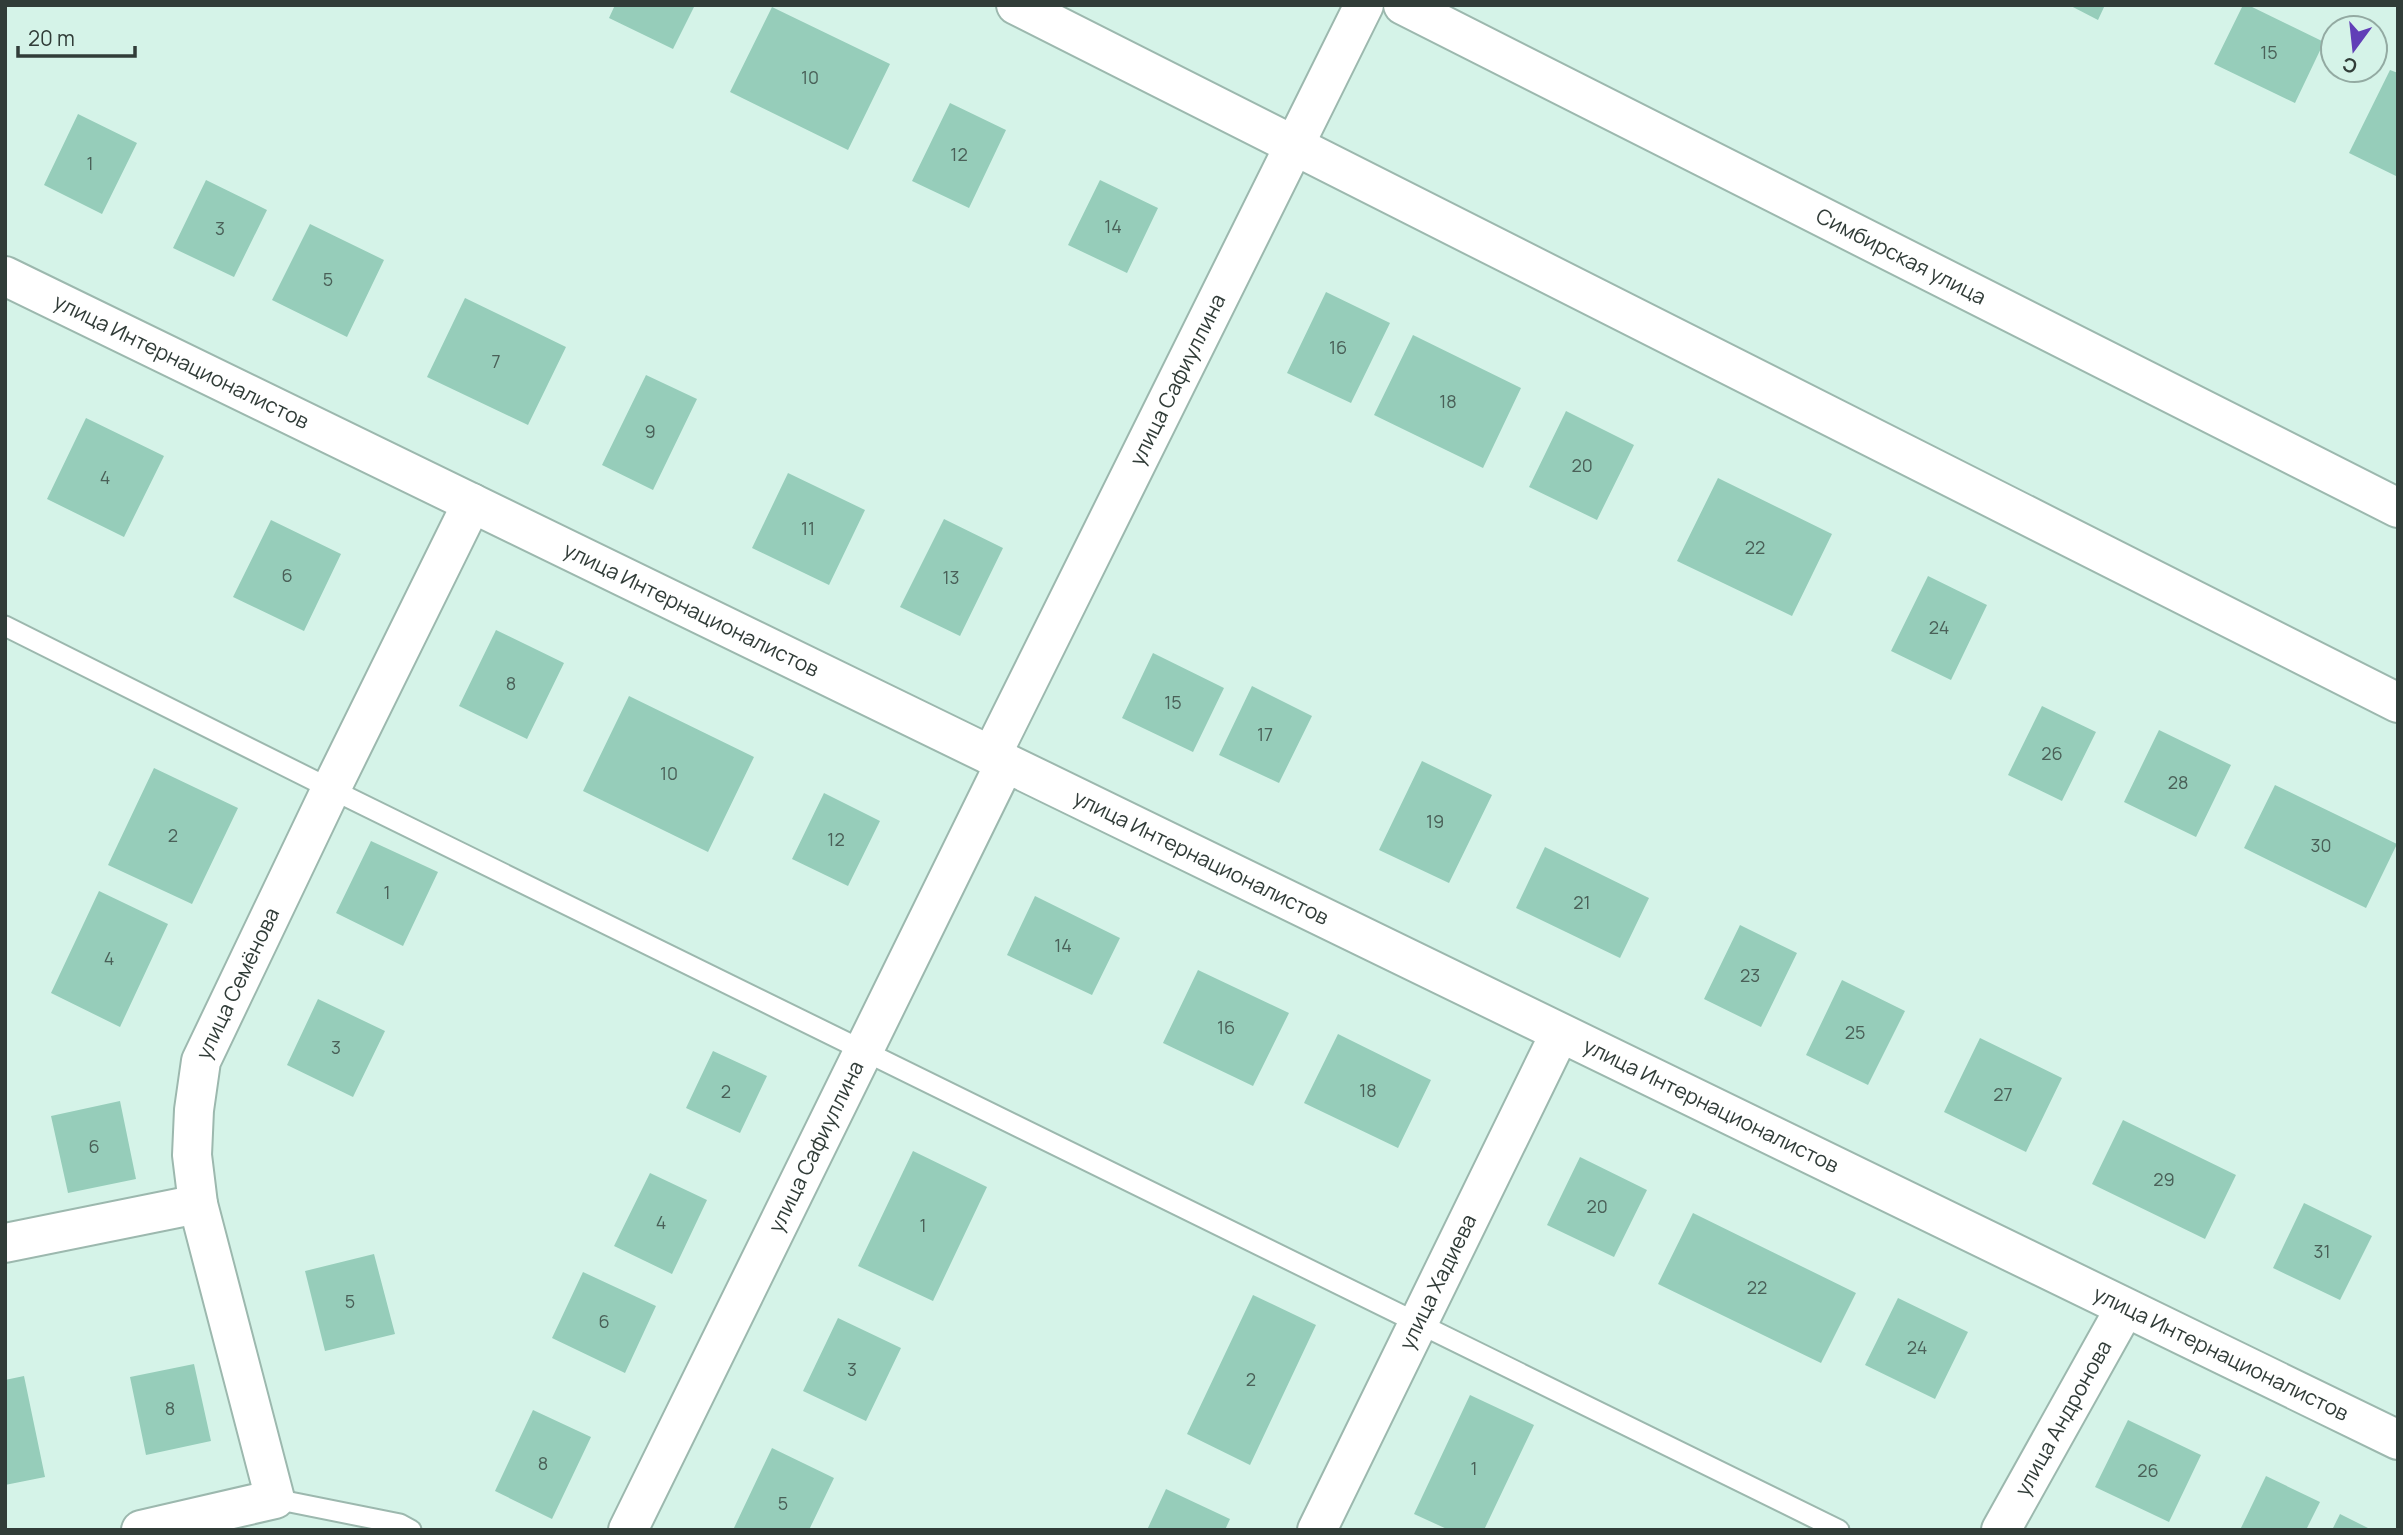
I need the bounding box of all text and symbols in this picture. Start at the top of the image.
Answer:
scale bar [18,14,135,58]
north arrow [2319,14,2389,84]
text: 20 m [28,24,75,52]
house number: 15 [2260,40,2278,64]
text: С [2339,51,2360,80]
house number: 10 [801,65,819,89]
house number: 12 [950,142,968,166]
house number: 1 [86,151,94,175]
street label: Симбирская улица [1812,201,1991,311]
house number: 14 [1104,214,1122,238]
house number: 3 [215,216,225,240]
house number: 5 [323,267,333,291]
street label: улица Интернационалистов [49,287,314,435]
street label: улица Сафиуллина [1123,289,1231,470]
house number: 16 [1329,335,1347,359]
house number: 7 [491,349,501,373]
house number: 18 [1439,389,1457,413]
house number: 9 [644,419,656,443]
house number: 20 [1571,453,1593,477]
house number: 4 [100,465,110,489]
house number: 11 [801,516,815,540]
street label: улица Интернационалистов [559,535,824,683]
house number: 22 [1745,535,1765,559]
house number: 6 [281,563,293,587]
house number: 13 [943,565,959,589]
house number: 24 [1929,615,1949,639]
house number: 8 [506,671,516,695]
house number: 15 [1164,690,1182,714]
house number: 17 [1257,722,1273,746]
house number: 26 [2041,741,2063,765]
house number: 10 [660,761,678,785]
house number: 28 [2168,770,2188,794]
street label: улица Интернационалистов [1069,783,1334,931]
house number: 19 [1426,809,1444,833]
house number: 2 [168,823,178,847]
house number: 12 [827,827,845,851]
house number: 30 [2311,833,2331,857]
house number: 1 [383,880,391,904]
house number: 21 [1573,890,1591,914]
street label: улица Семёнова [189,903,285,1064]
house number: 14 [1054,933,1072,957]
house number: 4 [104,946,114,970]
house number: 23 [1740,963,1760,987]
house number: 16 [1217,1015,1235,1039]
house number: 25 [1845,1020,1865,1044]
street label: улица Интернационалистов [1579,1031,1844,1179]
house number: 3 [331,1035,341,1059]
street label: улица Сафиуллина [761,1056,870,1237]
house number: 18 [1359,1078,1377,1102]
house number: 2 [721,1079,731,1103]
house number: 27 [1993,1082,2013,1106]
house number: 6 [88,1134,100,1158]
house number: 29 [2153,1167,2175,1191]
house number: 20 [1586,1194,1608,1218]
street label: улица Хадиева [1392,1209,1482,1354]
house number: 4 [656,1210,666,1234]
house number: 1 [919,1213,927,1237]
house number: 31 [2314,1239,2330,1263]
house number: 22 [1747,1275,1767,1299]
street label: улица Интернационалистов [2089,1279,2354,1427]
house number: 5 [345,1289,355,1313]
house number: 6 [598,1309,610,1333]
house number: 24 [1907,1335,1927,1359]
street label: улица Андронова [2008,1335,2117,1501]
house number: 3 [847,1357,857,1381]
house number: 2 [1246,1367,1256,1391]
house number: 8 [165,1396,175,1420]
house number: 8 [538,1451,548,1475]
house number: 1 [1470,1456,1478,1480]
house number: 26 [2137,1458,2159,1482]
house number: 5 [778,1491,788,1515]

